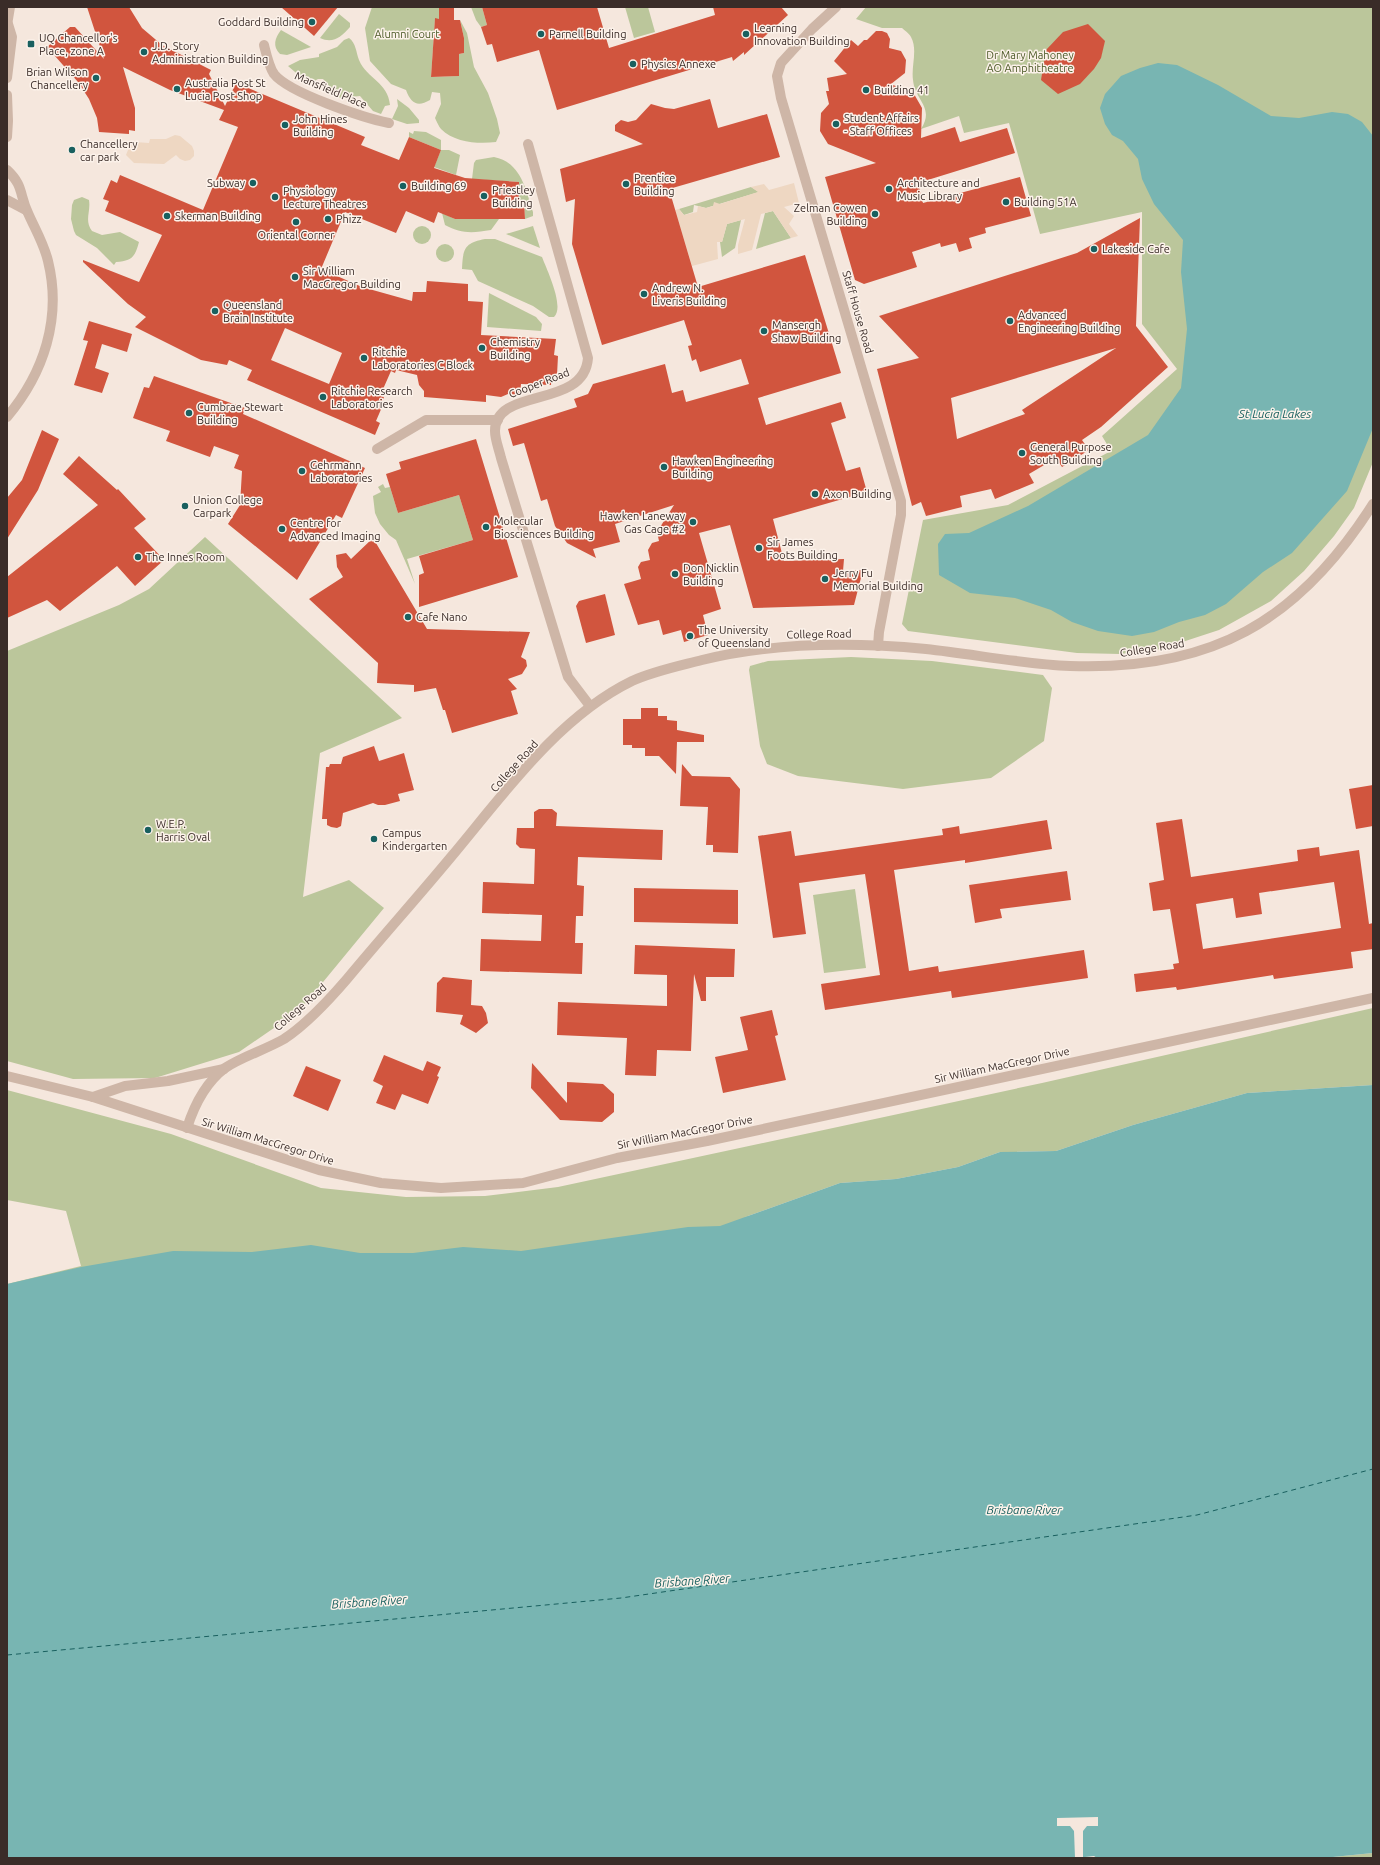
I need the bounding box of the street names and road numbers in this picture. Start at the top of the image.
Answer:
street label: Mansfield Place [293,69,369,111]
street label: Staff House Road [840,269,876,355]
street label: Cooper Road [507,366,571,400]
street label: College Road [786,627,852,641]
street label: College Road [1119,637,1185,659]
street label: College Road [488,738,540,794]
street label: College Road [271,981,329,1033]
street label: Sir William MacGregor Drive [933,1045,1071,1085]
street label: Sir William MacGregor Drive [616,1113,754,1151]
street label: Sir William MacGregor Drive [200,1115,336,1167]

